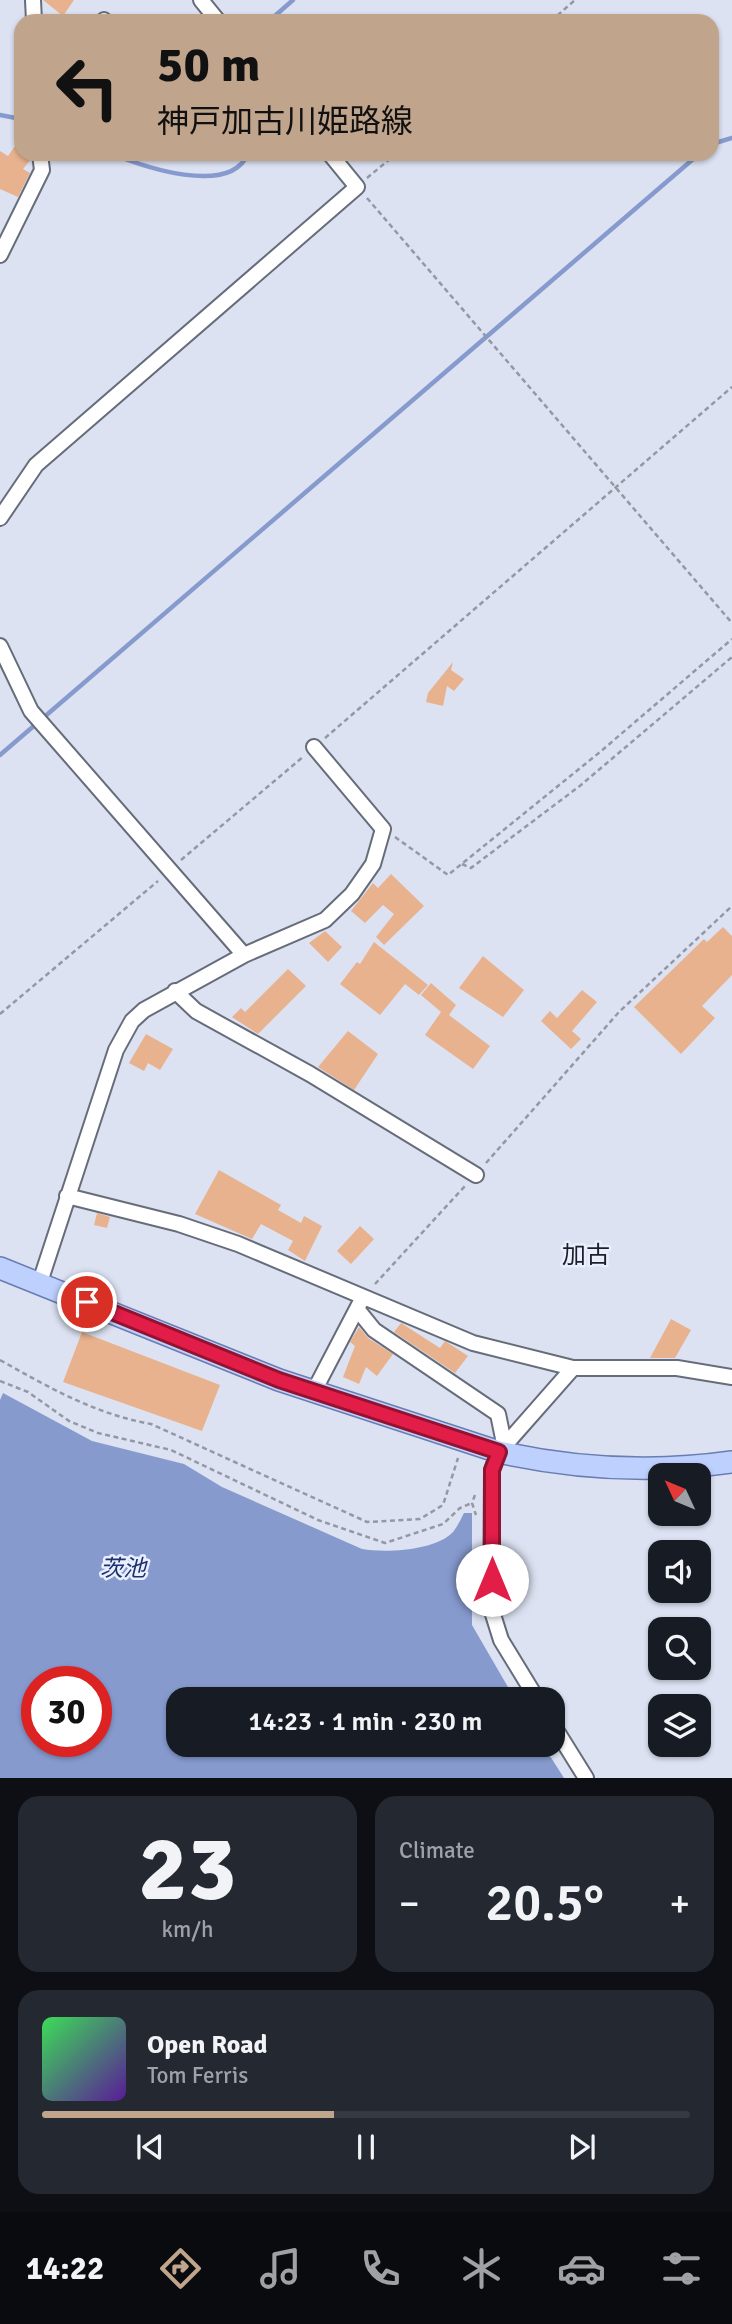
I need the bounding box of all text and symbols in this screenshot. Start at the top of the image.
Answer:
text: 50 m [157,35,260,95]
icon: left [42,42,133,133]
text: 神戸加古川姫路線 [157,102,413,141]
district label: 加古 [562,1240,610,1270]
pin [57,1272,117,1332]
icon: arrive [68,1283,106,1321]
north arrow [648,1463,710,1526]
map controls [648,1463,711,1757]
button: sound [648,1540,711,1603]
position arrow [455,1543,529,1617]
water label: 茨池 [100,1554,148,1583]
button: search [648,1617,711,1680]
speed limit sign: 30 [21,1666,112,1757]
button: layers [648,1694,711,1757]
text: 14:23 · 1 min · 230 m [249,1706,482,1738]
text: 23 [138,1813,237,1926]
text: Climate [399,1836,475,1865]
text: 20.5° [485,1871,604,1935]
text: − [399,1880,420,1927]
text: + [669,1880,690,1927]
text: km/h [161,1915,214,1944]
text: Open Road [147,2029,268,2061]
text: Tom Ferris [147,2061,248,2090]
icon: previous [131,2128,169,2166]
icon: pause [347,2128,385,2166]
icon: next [563,2128,601,2166]
icon: directions [156,2244,205,2293]
icon: music [256,2244,305,2293]
icon: phone [356,2244,405,2293]
icon: climate [457,2244,506,2293]
icon: car [557,2244,606,2293]
icon: filters [657,2244,706,2293]
text: 14:22 [26,2249,104,2288]

